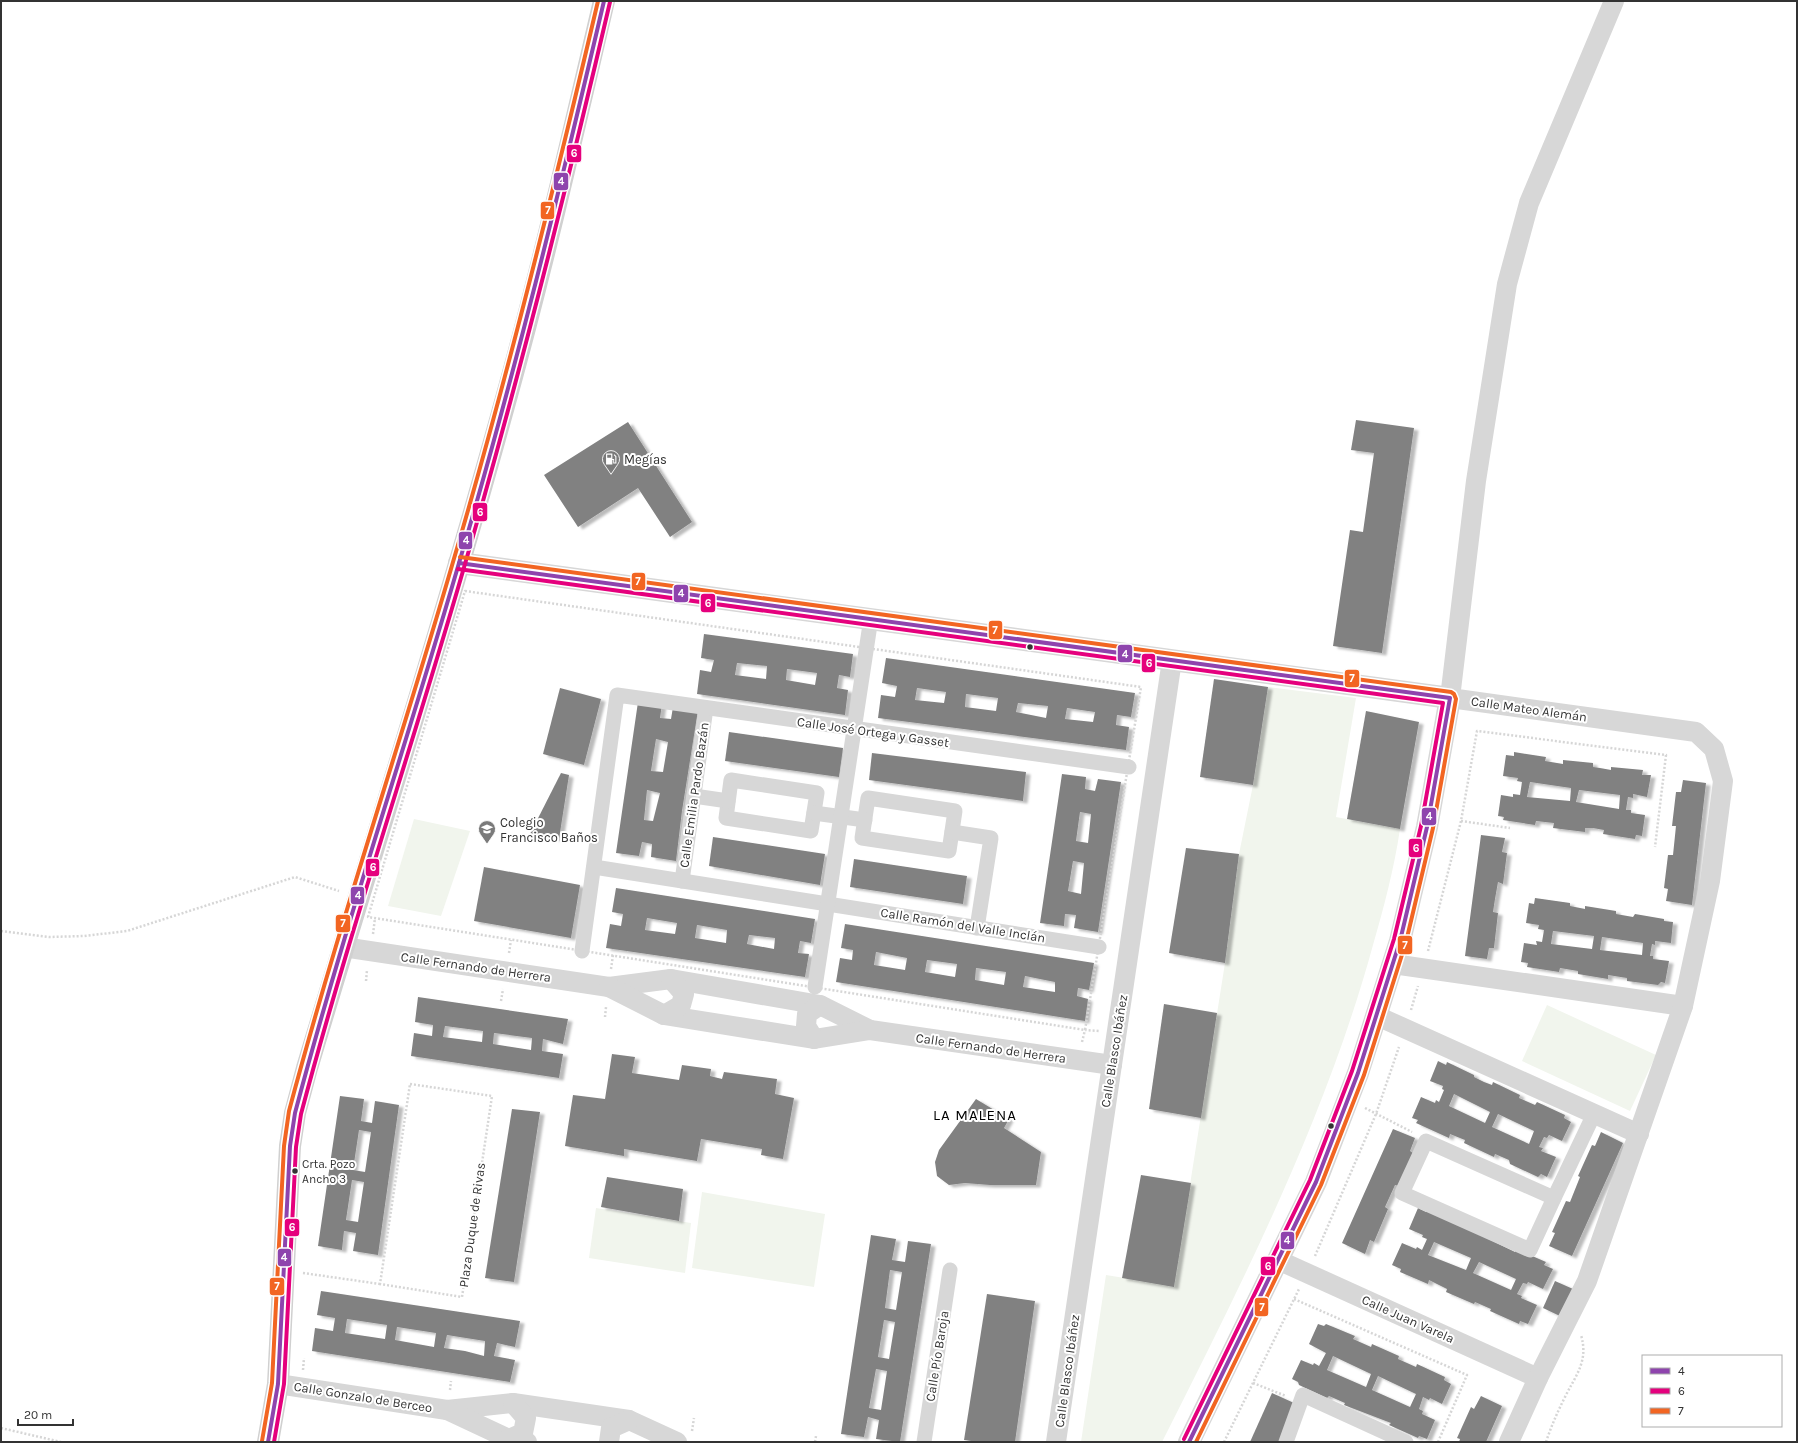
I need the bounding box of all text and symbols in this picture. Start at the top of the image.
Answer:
line badge: 6 [566,144,582,163]
text: 6 [571,147,578,160]
line badge: 4 [553,172,569,191]
text: 4 [558,175,565,188]
line badge: 7 [540,201,555,220]
text: 7 [545,204,551,217]
fuel station icon: Megías [601,449,621,474]
place label: Megías [624,452,667,467]
line badge: 6 [472,502,488,522]
text: 6 [477,506,484,519]
line badge: 4 [458,531,473,550]
text: 4 [463,534,470,547]
line badge: 7 [631,572,646,591]
text: 7 [635,575,641,588]
line badge: 4 [673,584,689,603]
text: 4 [678,587,685,600]
line badge: 6 [700,593,716,613]
text: 6 [705,597,712,610]
line badge: 7 [988,620,1003,640]
text: 7 [992,624,998,637]
unlabelled marker [1025,642,1035,652]
line badge: 4 [1117,644,1133,663]
text: 4 [1122,648,1129,661]
line badge: 6 [1141,653,1156,673]
text: 6 [1146,657,1153,670]
line badge: 7 [1344,669,1360,688]
text: 7 [1349,672,1355,685]
street label: Calle Mateo Alemán [1470,693,1588,725]
street label: Calle José Ortega y Gasset [796,714,950,750]
street label: Calle Emilia Pardo Bazán [676,721,712,869]
line badge: 4 [1421,807,1437,826]
text: 4 [1426,810,1433,823]
place label: Colegio Francisco Baños [500,815,598,845]
school or university icon: Colegio Francisco Baños [477,819,497,844]
line badge: 6 [1408,838,1423,858]
text: 6 [1413,842,1420,855]
line badge: 6 [365,858,380,877]
text: 6 [370,861,377,874]
line badge: 4 [350,886,365,905]
text: 4 [355,889,362,902]
street label: Calle Ramón del Valle Inclán [880,905,1046,945]
line badge: 7 [335,914,351,933]
text: 7 [340,917,346,930]
line badge: 7 [1397,935,1413,955]
text: 7 [1402,939,1408,952]
street label: Calle Fernando de Herrera [400,949,552,985]
street label: Calle Blasco Ibáñez [1098,994,1130,1108]
street label: Calle Fernando de Herrera [915,1030,1067,1066]
district label: LA MALENA [933,1106,1017,1124]
unlabelled marker [1326,1121,1336,1131]
place label: Crta. Pozo Ancho 3 [302,1157,355,1186]
street label: Plaza Duque de Rivas [456,1161,489,1289]
marker: Crta. Pozo Ancho 3 [290,1166,300,1176]
line badge: 6 [284,1218,300,1237]
text: 6 [289,1221,296,1234]
line badge: 4 [1280,1231,1295,1250]
text: 4 [1284,1234,1291,1247]
line badge: 4 [277,1248,292,1267]
text: 4 [281,1251,288,1264]
line badge: 6 [1260,1256,1276,1276]
text: 6 [1265,1260,1272,1273]
line badge: 7 [269,1277,285,1296]
text: 7 [274,1280,280,1293]
street label: Calle Juan Varela [1359,1292,1457,1346]
line badge: 7 [1254,1297,1269,1317]
text: 7 [1259,1301,1265,1314]
street label: Calle Pío Baroja [922,1310,952,1402]
street label: Calle Blasco Ibáñez [1052,1314,1082,1428]
legend [1642,1355,1782,1427]
text: 4 [1678,1364,1685,1378]
street label: Calle Gonzalo de Berceo [293,1379,433,1415]
text: 6 [1678,1384,1685,1398]
scale bar [18,1401,73,1427]
text: 7 [1678,1404,1684,1418]
text: 20 m [24,1408,52,1422]

